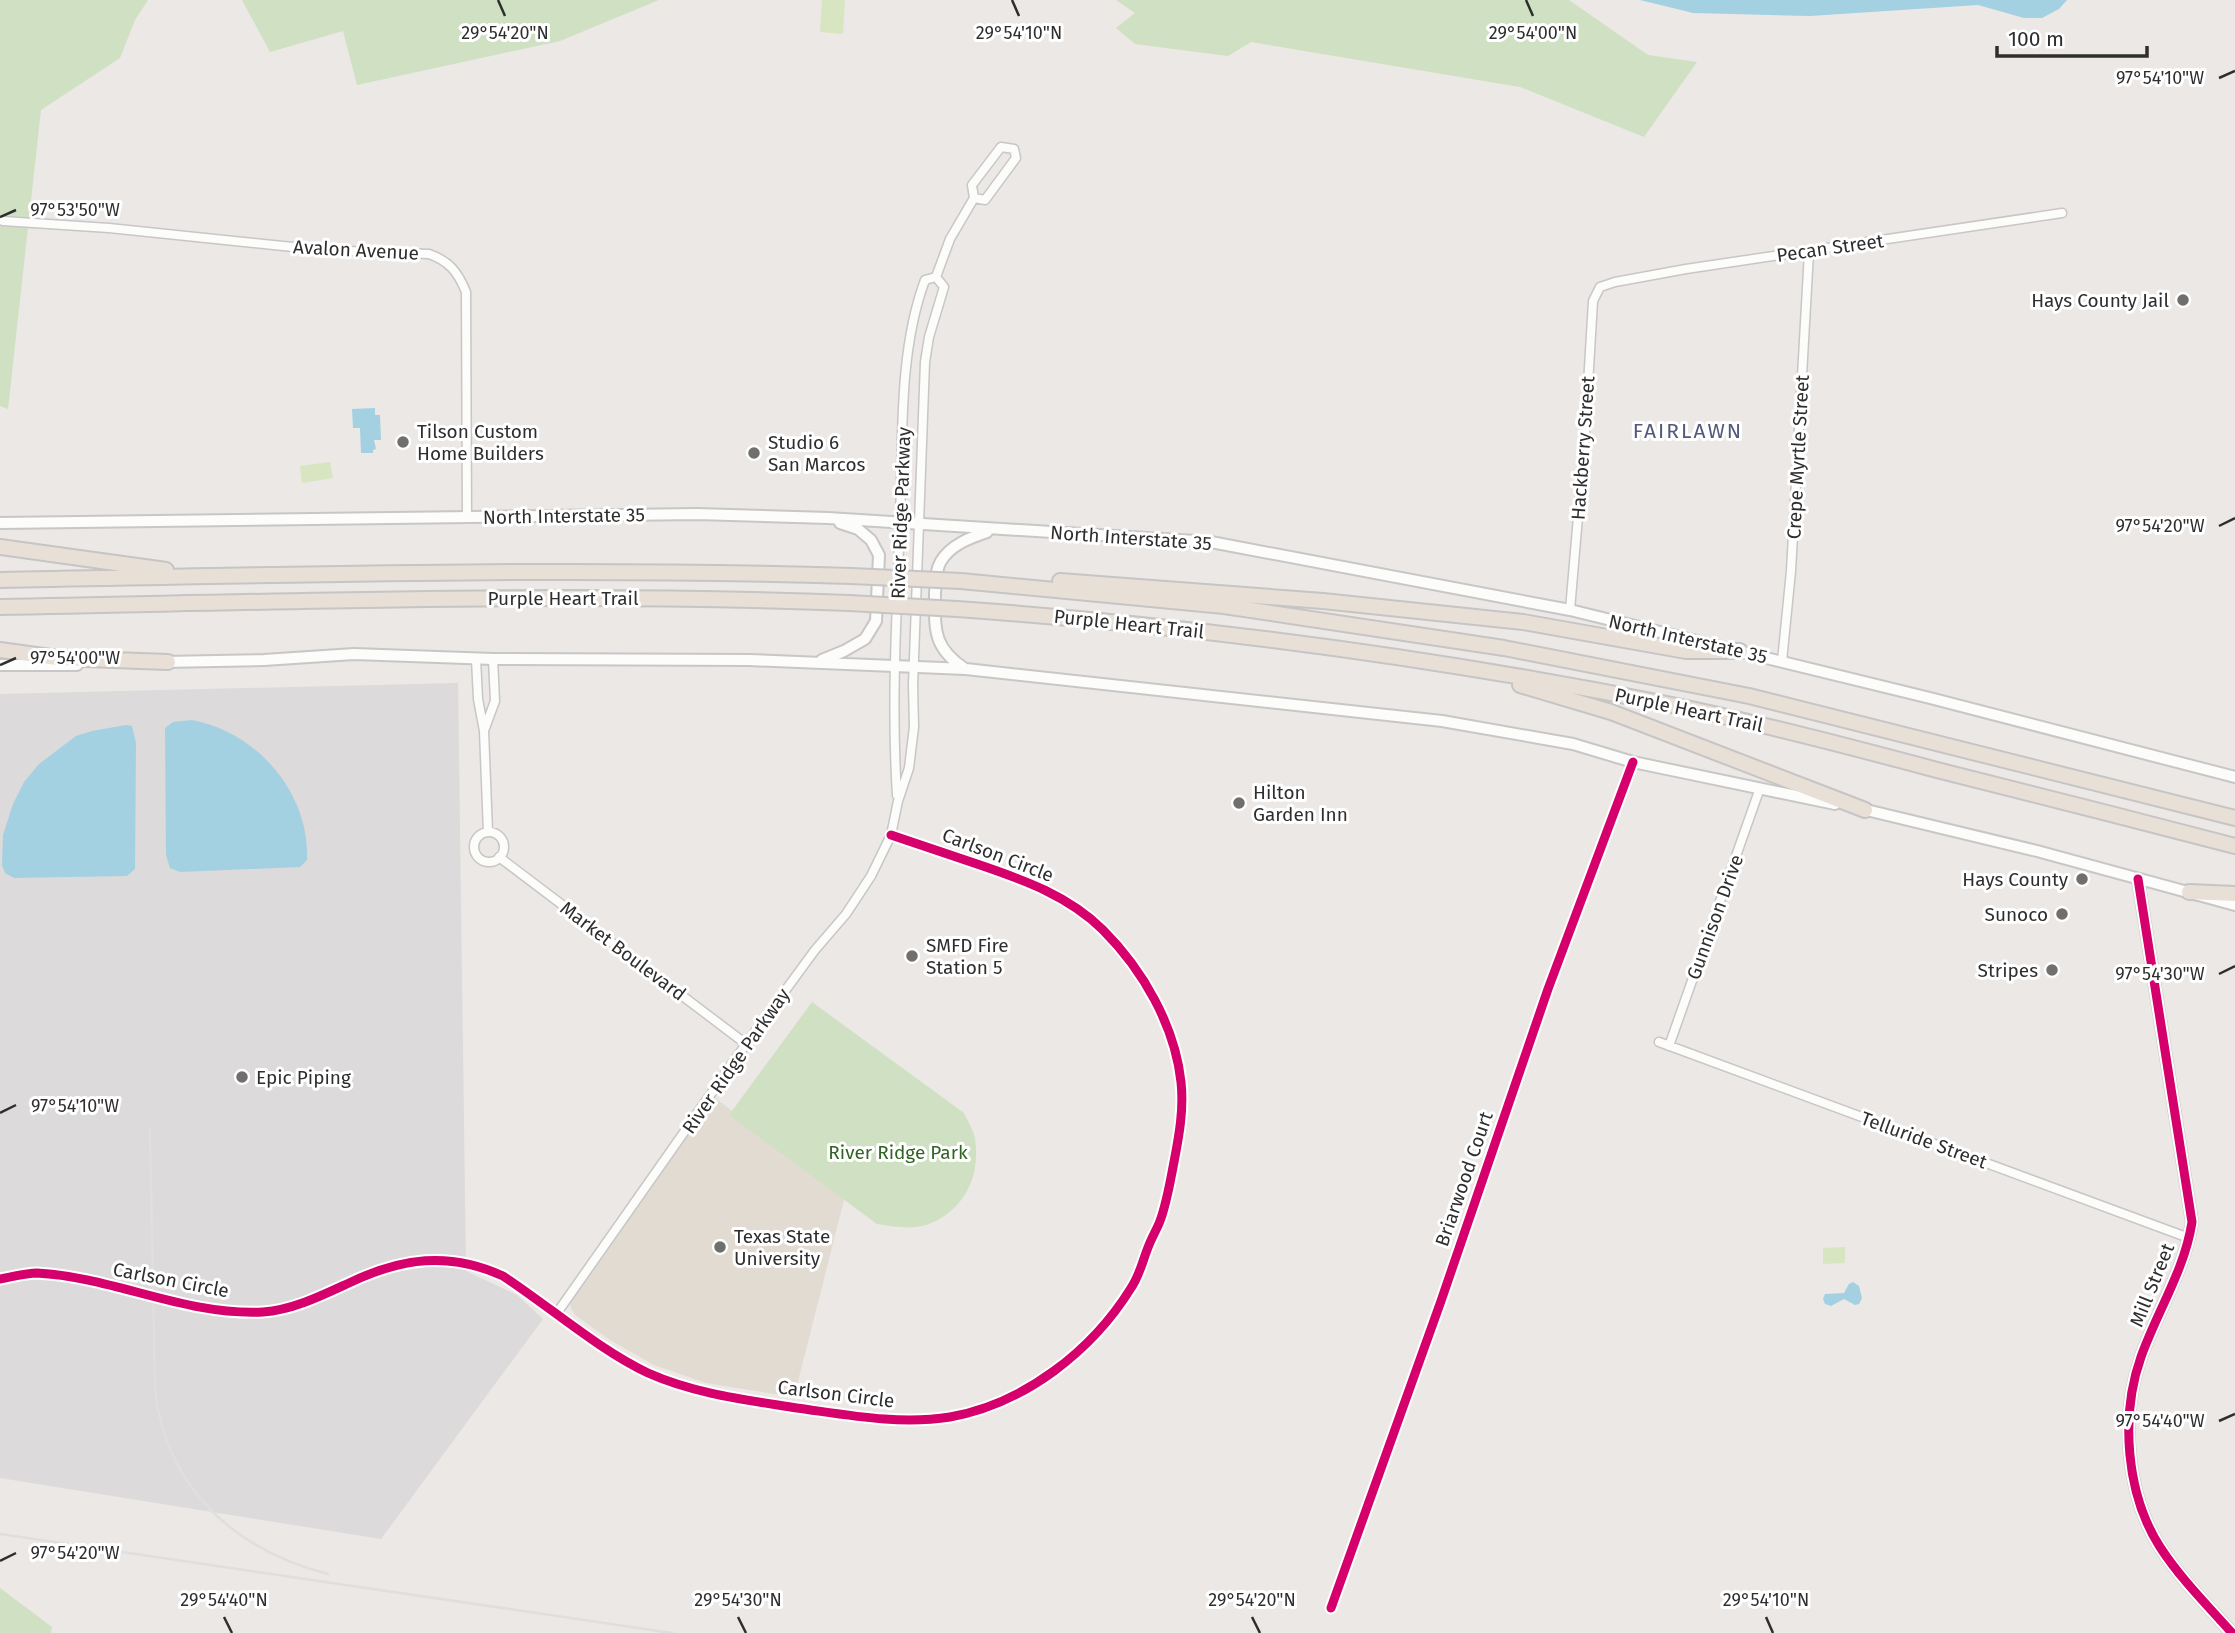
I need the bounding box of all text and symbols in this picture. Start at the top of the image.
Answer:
scale bar [1997,14,2148,58]
text: 29°54'20"N [461,22,549,44]
text: 29°54'10"N [976,22,1062,44]
text: 29°54'00"N [1489,22,1577,44]
text: 100 m [2008,26,2064,52]
text: 97°54'10"W [2116,67,2204,89]
text: 97°53'50"W [30,199,120,221]
street label: Pecan Street [1775,229,1885,267]
street label: Avalon Avenue [293,235,419,265]
place label: Hays County Jail [2031,289,2169,312]
marker: Hays County Jail [2175,292,2191,308]
street label: Crepe Myrtle Street [1782,374,1814,540]
street label: Hackberry Street [1566,375,1600,521]
district label: FAIRLAWN [1633,418,1743,444]
place label: Tilson Custom Home Builders [417,420,544,465]
street label: River Ridge Parkway [887,426,916,599]
place label: Studio 6 San Marcos [768,431,866,476]
marker: Tilson Custom Home Builders [395,434,411,450]
marker: Studio 6 San Marcos [746,445,762,461]
street label: North Interstate 35 [483,503,645,529]
text: 97°54'20"W [2115,515,2205,537]
street label: North Interstate 35 [1049,521,1213,555]
street label: Purple Heart Trail [488,587,639,610]
street label: Purple Heart Trail [1053,605,1206,643]
street label: North Interstate 35 [1606,610,1770,668]
text: 97°54'00"W [30,647,120,669]
street label: Purple Heart Trail [1613,683,1766,737]
place label: Hilton Garden Inn [1253,781,1348,826]
marker: Hilton Garden Inn [1231,795,1247,811]
street label: Carlson Circle [939,823,1057,887]
street label: Gunnison Drive [1682,851,1748,983]
place label: Hays County [1962,868,2069,891]
marker: Hays County [2074,871,2090,887]
street label: Market Boulevard [556,896,690,1006]
place label: Sunoco [1985,903,2048,926]
marker: Sunoco [2054,906,2070,922]
place label: SMFD Fire Station 5 [926,934,1009,979]
marker: SMFD Fire Station 5 [904,948,920,964]
place label: Stripes [1978,959,2038,982]
marker: Stripes [2044,962,2060,978]
text: 97°54'30"W [2115,963,2205,985]
street label: River Ridge Parkway [677,983,795,1138]
place label: Epic Piping [256,1066,351,1089]
marker: Epic Piping [234,1069,250,1085]
text: 97°54'10"W [31,1095,119,1117]
street label: Telluride Street [1858,1107,1990,1173]
street label: Briarwood Court [1430,1109,1498,1249]
park label: River Ridge Park [828,1141,968,1164]
place label: Texas State University [734,1225,830,1270]
marker: Texas State University [712,1239,728,1255]
street label: Mill Street [2125,1240,2179,1330]
street label: Carlson Circle [111,1258,231,1302]
street label: Carlson Circle [776,1375,896,1413]
text: 97°54'40"W [2115,1410,2205,1432]
text: 97°54'20"W [30,1542,120,1564]
text: 29°54'40"N [180,1589,268,1611]
text: 29°54'30"N [694,1589,782,1611]
text: 29°54'20"N [1208,1589,1296,1611]
text: 29°54'10"N [1723,1589,1809,1611]

